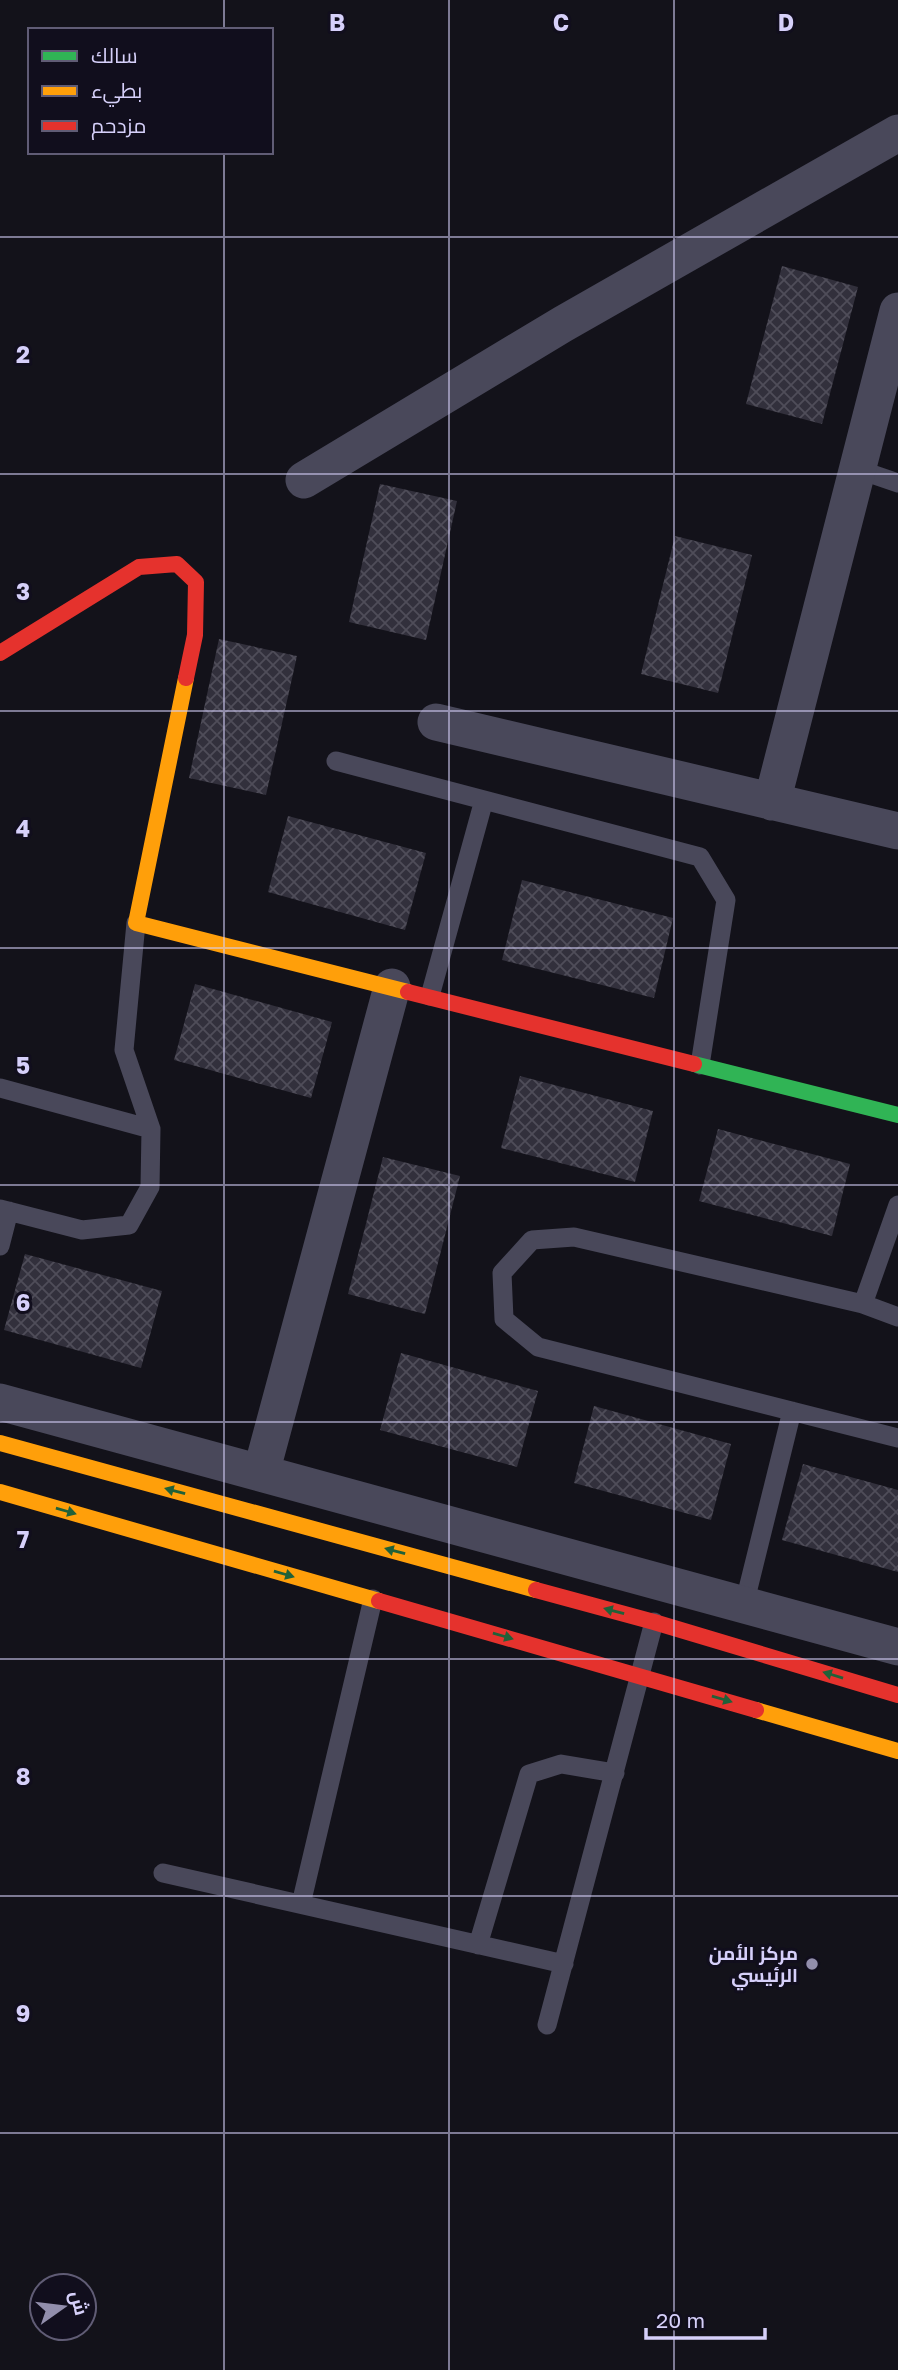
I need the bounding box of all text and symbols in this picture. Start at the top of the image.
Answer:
text: B [329,8,345,36]
text: C [553,8,569,36]
text: D [778,8,794,36]
legend [28,28,273,154]
text: سالك [91,42,138,68]
text: بطيء [91,77,142,107]
text: مزدحم [91,112,146,140]
text: 2 [16,340,30,368]
text: 3 [16,577,30,605]
text: 4 [16,814,30,842]
text: 5 [16,1051,30,1079]
text: 6 [16,1288,30,1316]
one-way arrow [164,1485,186,1496]
one-way arrow [55,1506,77,1517]
text: 7 [17,1525,29,1553]
one-way arrow [384,1546,405,1556]
one-way arrow [274,1569,295,1579]
one-way arrow [603,1606,624,1616]
one-way arrow [493,1632,514,1642]
one-way arrow [822,1670,843,1680]
one-way arrow [711,1695,732,1705]
text: 8 [16,1762,30,1790]
place label: مركز الأمن الرئيسي [709,1941,798,1991]
marker: مركز الأمن الرئيسي [804,1956,820,1972]
text: 9 [16,1999,30,2027]
north arrow [28,2272,98,2342]
text: ش [65,2288,94,2318]
scale bar [646,2296,765,2340]
text: 20 m [656,2307,705,2333]

